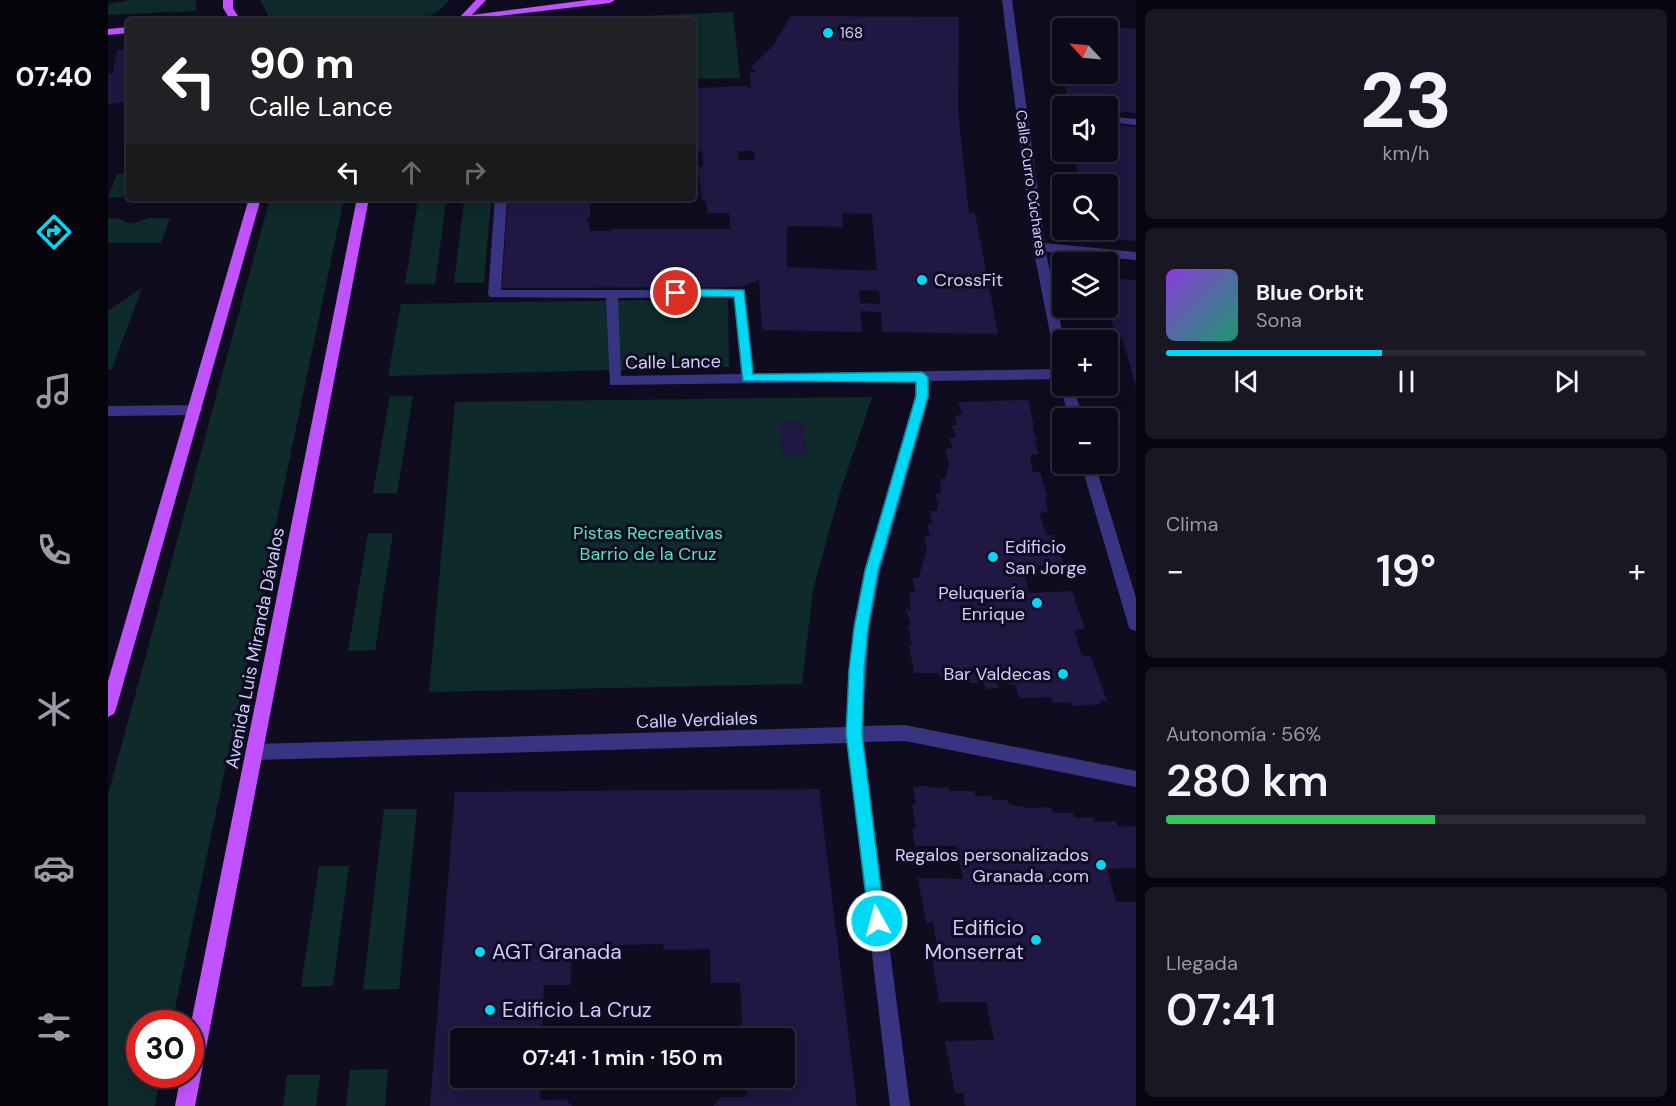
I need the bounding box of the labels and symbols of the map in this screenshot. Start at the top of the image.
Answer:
north arrow [1052,18,1118,84]
place label: 168 [840,23,863,43]
marker: 168 [821,26,835,40]
street label: Calle Curro Cúchares [1011,109,1051,257]
pin [650,267,701,318]
place label: CrossFit [934,268,1003,292]
marker: CrossFit [915,273,929,287]
street label: Calle Lance [625,349,721,375]
park label: Pistas Recreativas Barrio de la Cruz [573,521,723,566]
street label: Avenida Luis Miranda Dávalos [220,525,290,771]
place label: Edificio San Jorge [1005,535,1086,580]
marker: Edificio San Jorge [986,550,1000,564]
place label: Peluquería Enrique [938,581,1025,626]
marker: Peluquería Enrique [1030,596,1044,610]
place label: Bar Valdecas [943,662,1051,686]
marker: Bar Valdecas [1056,667,1070,681]
street label: Calle Verdiales [636,706,758,734]
place label: Regalos personalizados Granada .com [895,843,1089,888]
marker: Regalos personalizados Granada .com [1094,858,1108,872]
position arrow [845,889,909,953]
place label: Edificio Monserrat [924,914,1024,966]
marker: Edificio Monserrat [1029,933,1043,947]
place label: AGT Granada [492,938,622,966]
marker: AGT Granada [473,945,487,959]
place label: Edificio La Cruz [502,996,652,1024]
marker: Edificio La Cruz [483,1003,497,1017]
speed limit sign: 30 [126,1010,204,1088]

